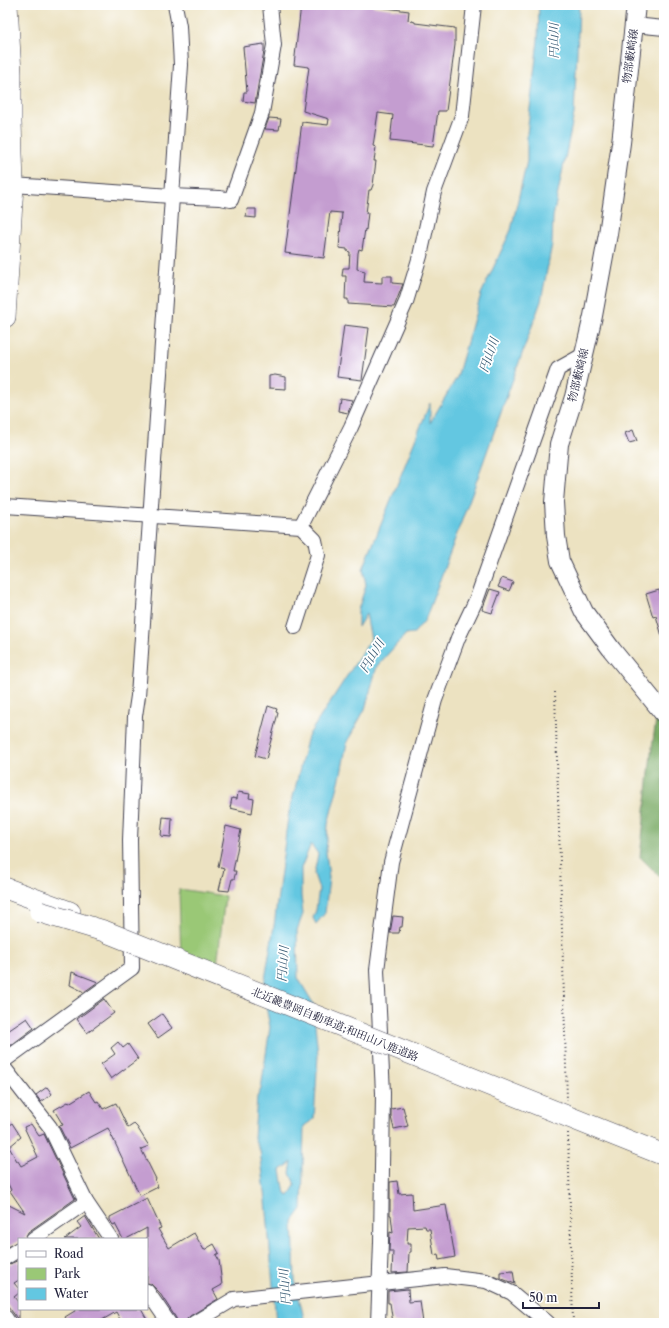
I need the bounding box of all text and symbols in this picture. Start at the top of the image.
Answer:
water label: 円山川 [546,21,561,59]
street label: 物部藪崎線 [619,28,641,84]
water label: 円山川 [476,333,502,374]
street label: 物部藪崎線 [565,347,591,403]
water label: 円山川 [356,635,388,675]
water label: 円山川 [274,943,291,982]
street label: 北近畿豊岡自動車道;和田山八鹿道路 [249,984,421,1064]
legend [18,1238,148,1310]
text: Road [54,1246,84,1261]
text: Park [54,1266,81,1281]
water label: 円山川 [276,1267,293,1306]
scale bar [523,1284,599,1310]
text: Water [53,1286,88,1301]
text: 50 m [529,1290,558,1305]

